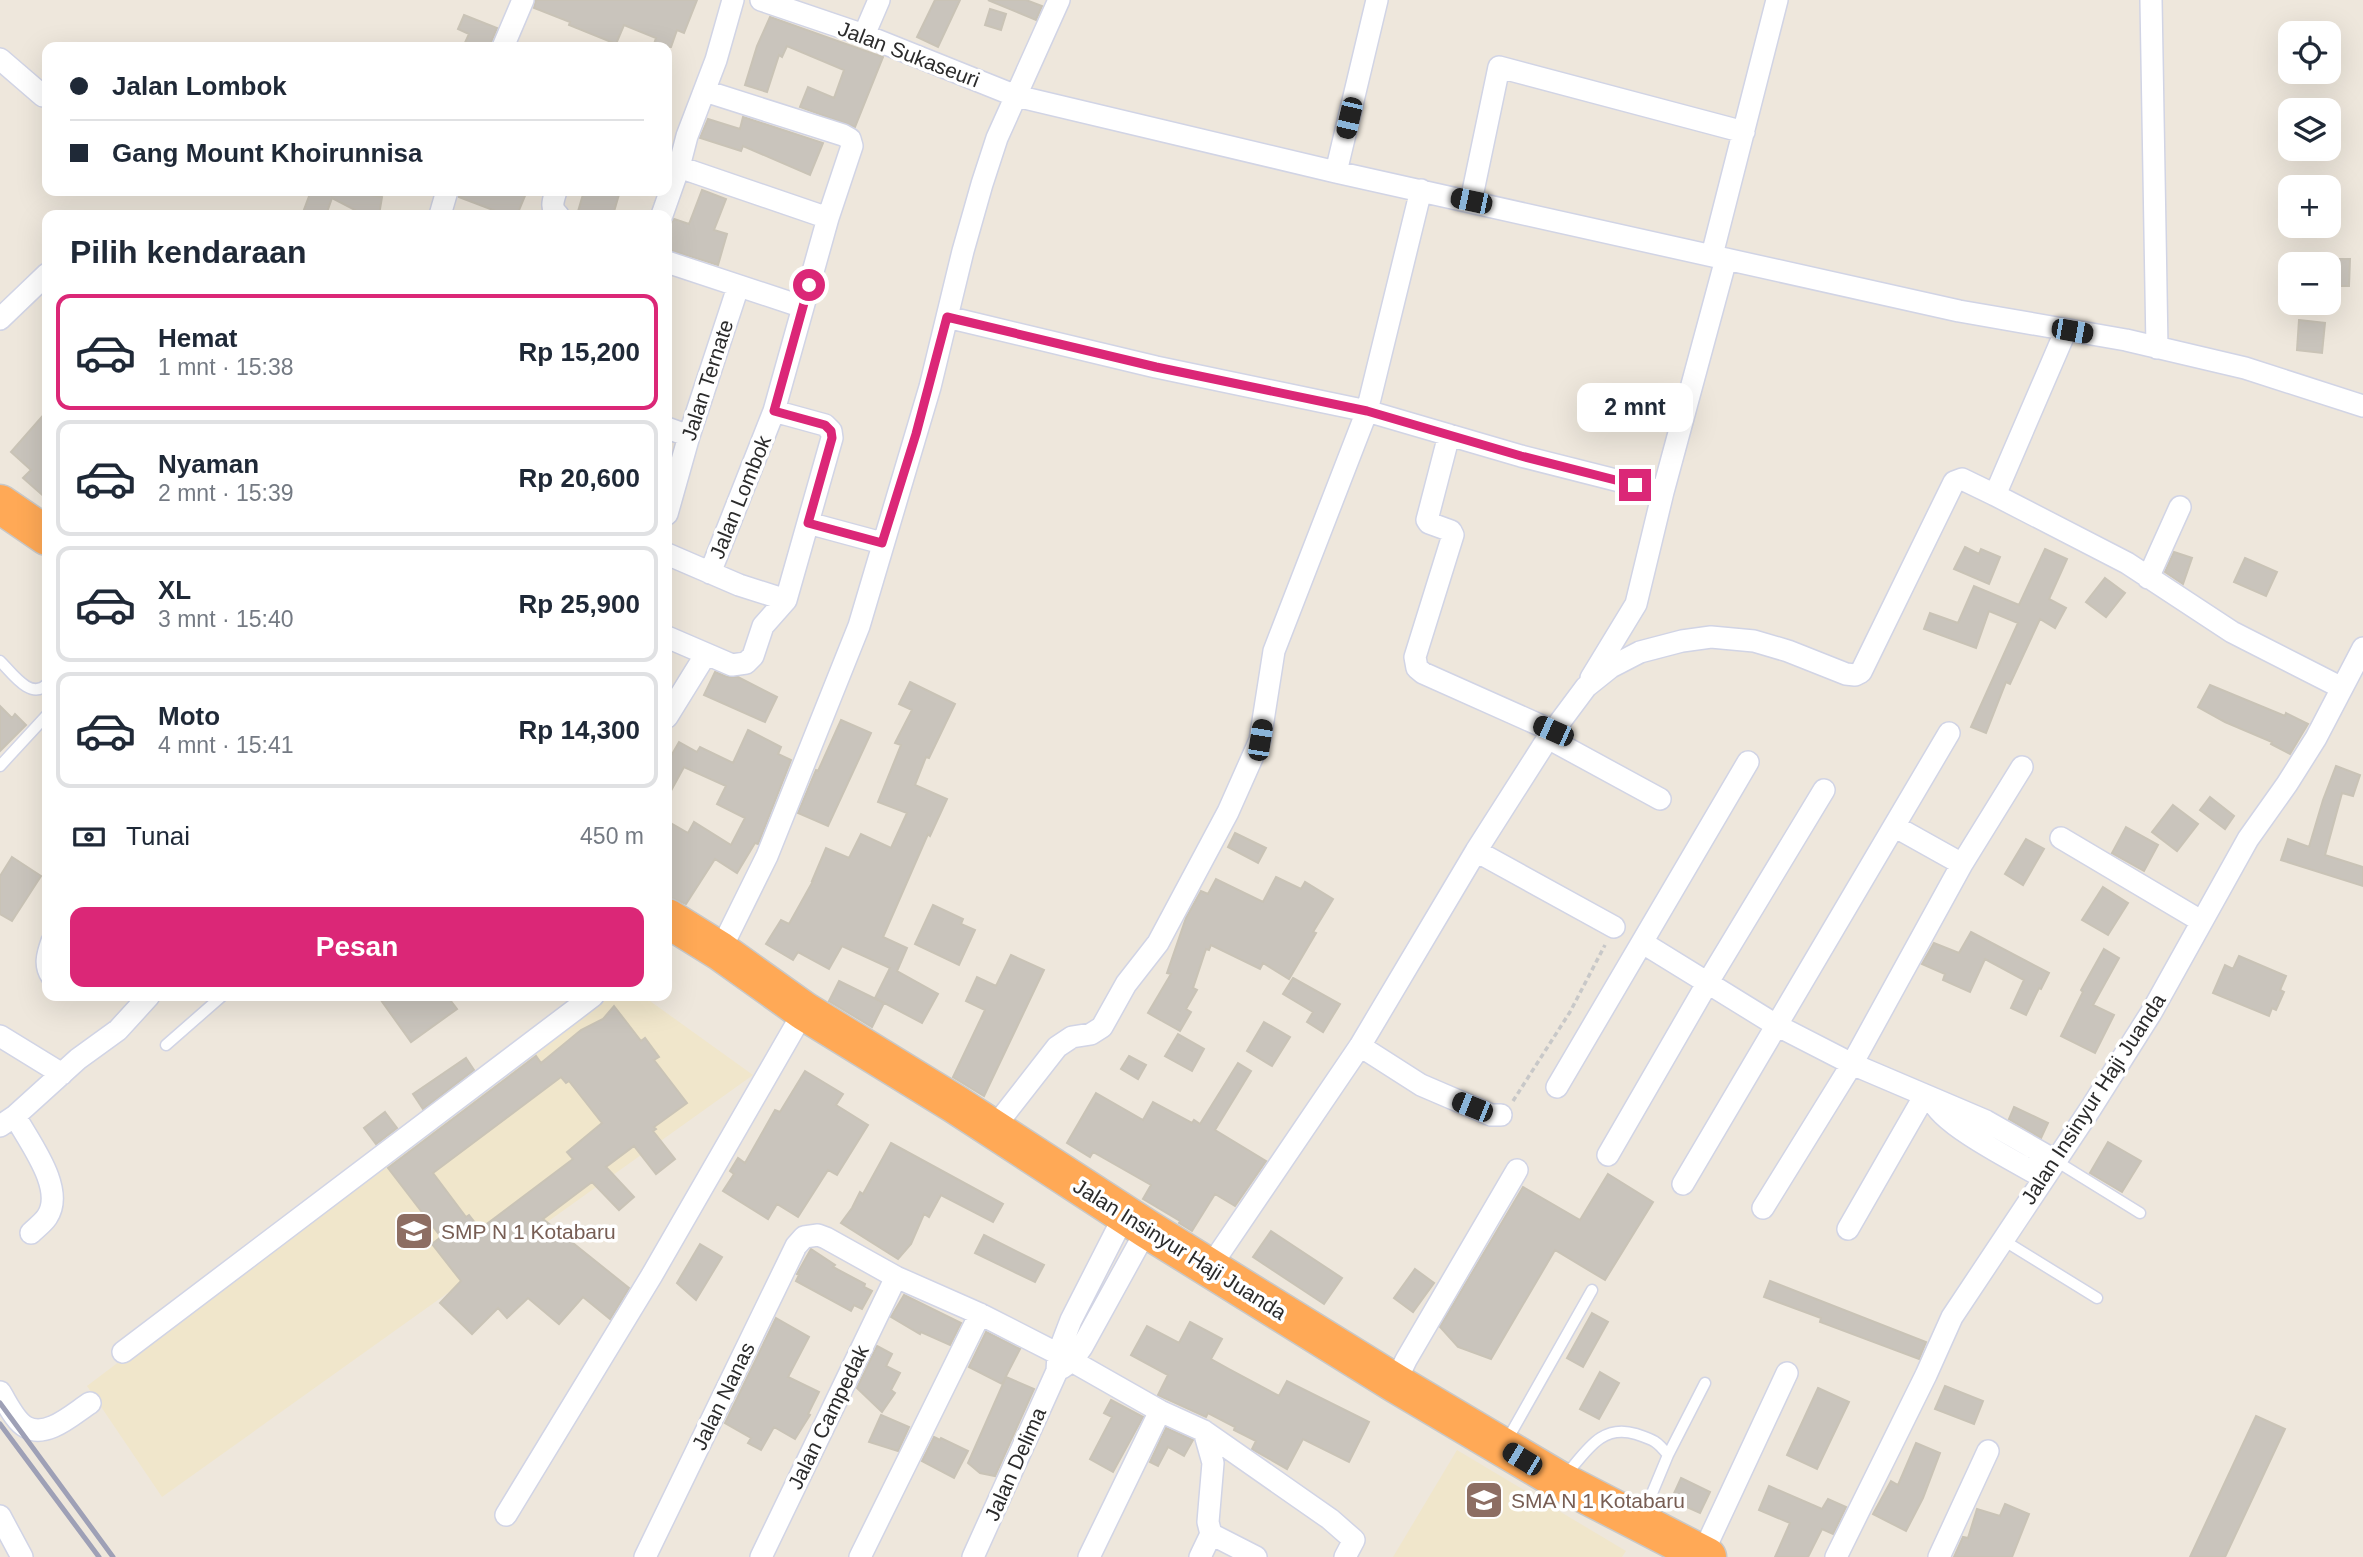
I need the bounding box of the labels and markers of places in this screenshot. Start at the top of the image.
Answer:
school or university icon: SMP N 1 Kotabaru [393,1210,435,1252]
place label: SMP N 1 Kotabaru [441,1220,616,1243]
school or university icon: SMA N 1 Kotabaru [1463,1479,1505,1521]
place label: SMA N 1 Kotabaru [1511,1489,1685,1512]

